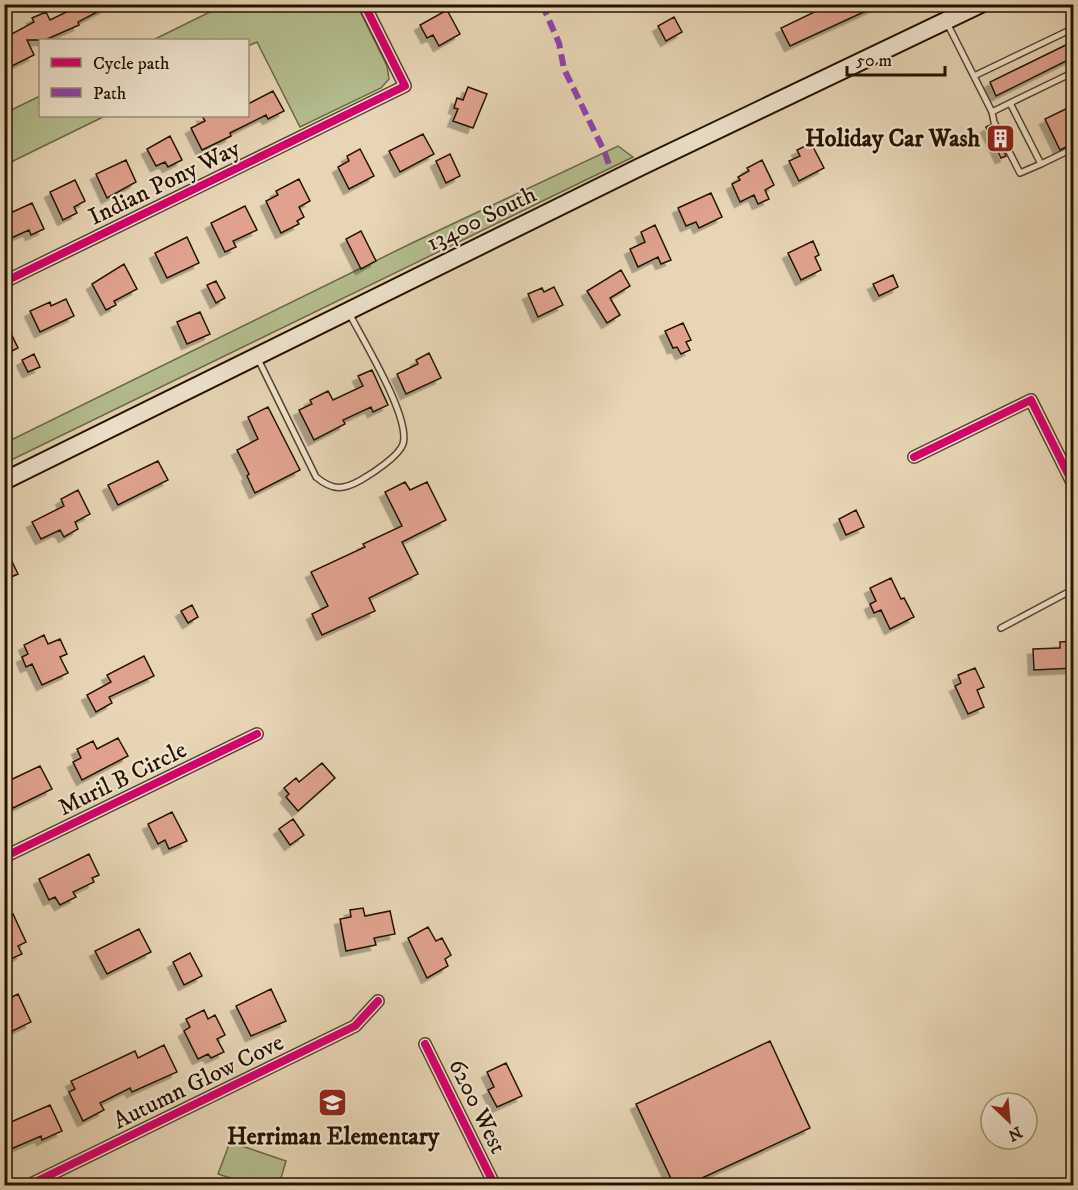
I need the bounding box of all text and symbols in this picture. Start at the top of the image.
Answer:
legend [39,39,249,117]
scale bar [847,39,944,77]
text: 50 m [856,50,892,72]
text: Cycle path [93,53,170,75]
text: Path [93,83,127,105]
building icon: Holiday Car Wash [985,122,1017,154]
place label: Holiday Car Wash [805,124,980,154]
street label: Indian Pony Way [84,133,245,232]
street label: 13400 South [422,179,542,258]
street label: Muril B Circle [53,735,192,823]
street label: Autumn Glow Cove [108,1028,289,1136]
street label: 6200 West [441,1054,513,1159]
school or university icon: Herriman Elementary [317,1087,349,1119]
north arrow [979,1091,1039,1151]
place label: Herriman Elementary [227,1122,440,1152]
text: N [1005,1122,1025,1145]

